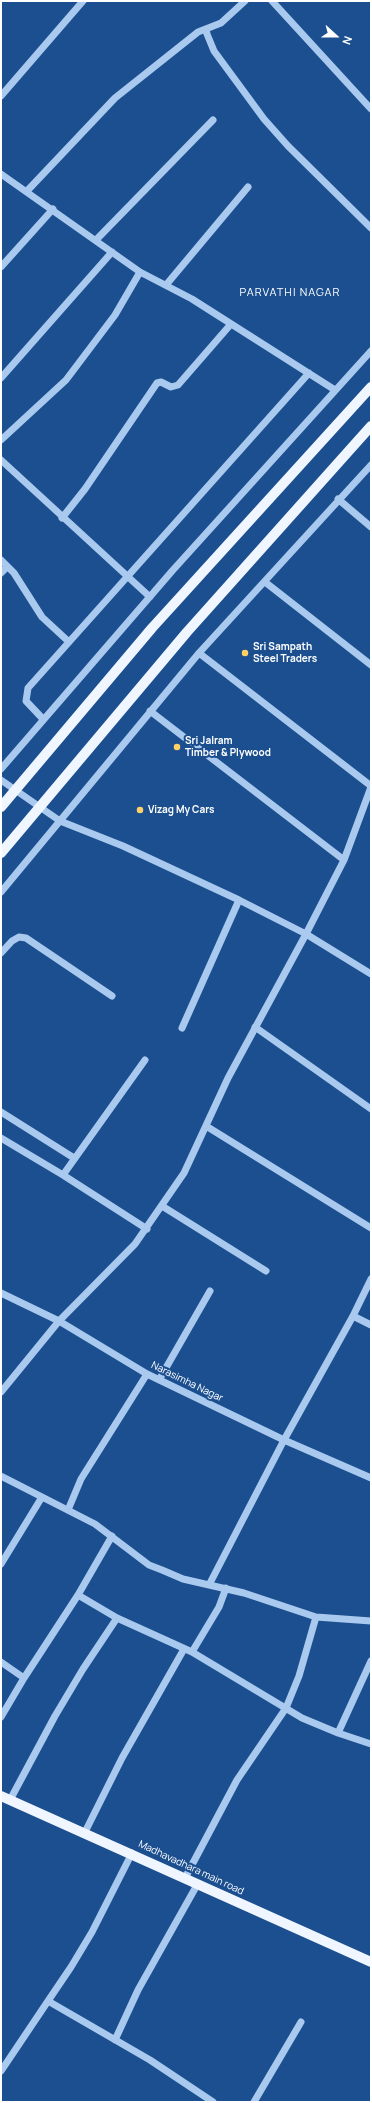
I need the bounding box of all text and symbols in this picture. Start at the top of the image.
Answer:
north arrow [316,16,356,56]
text: N [339,34,356,47]
district label: PARVATHI NAGAR [240,286,340,300]
place label: Sri Sampath Steel Traders [253,641,317,664]
marker: Sri Sampath Steel Traders [240,648,250,658]
place label: Sri Jalram Timber & Plywood [185,735,271,758]
marker: Sri Jalram Timber & Plywood [172,742,182,752]
place label: Vizag My Cars [148,804,214,816]
marker: Vizag My Cars [135,805,145,815]
street label: Narasimha Nagar [149,1359,225,1405]
street label: Madhavadhara main road [136,1838,246,1898]

